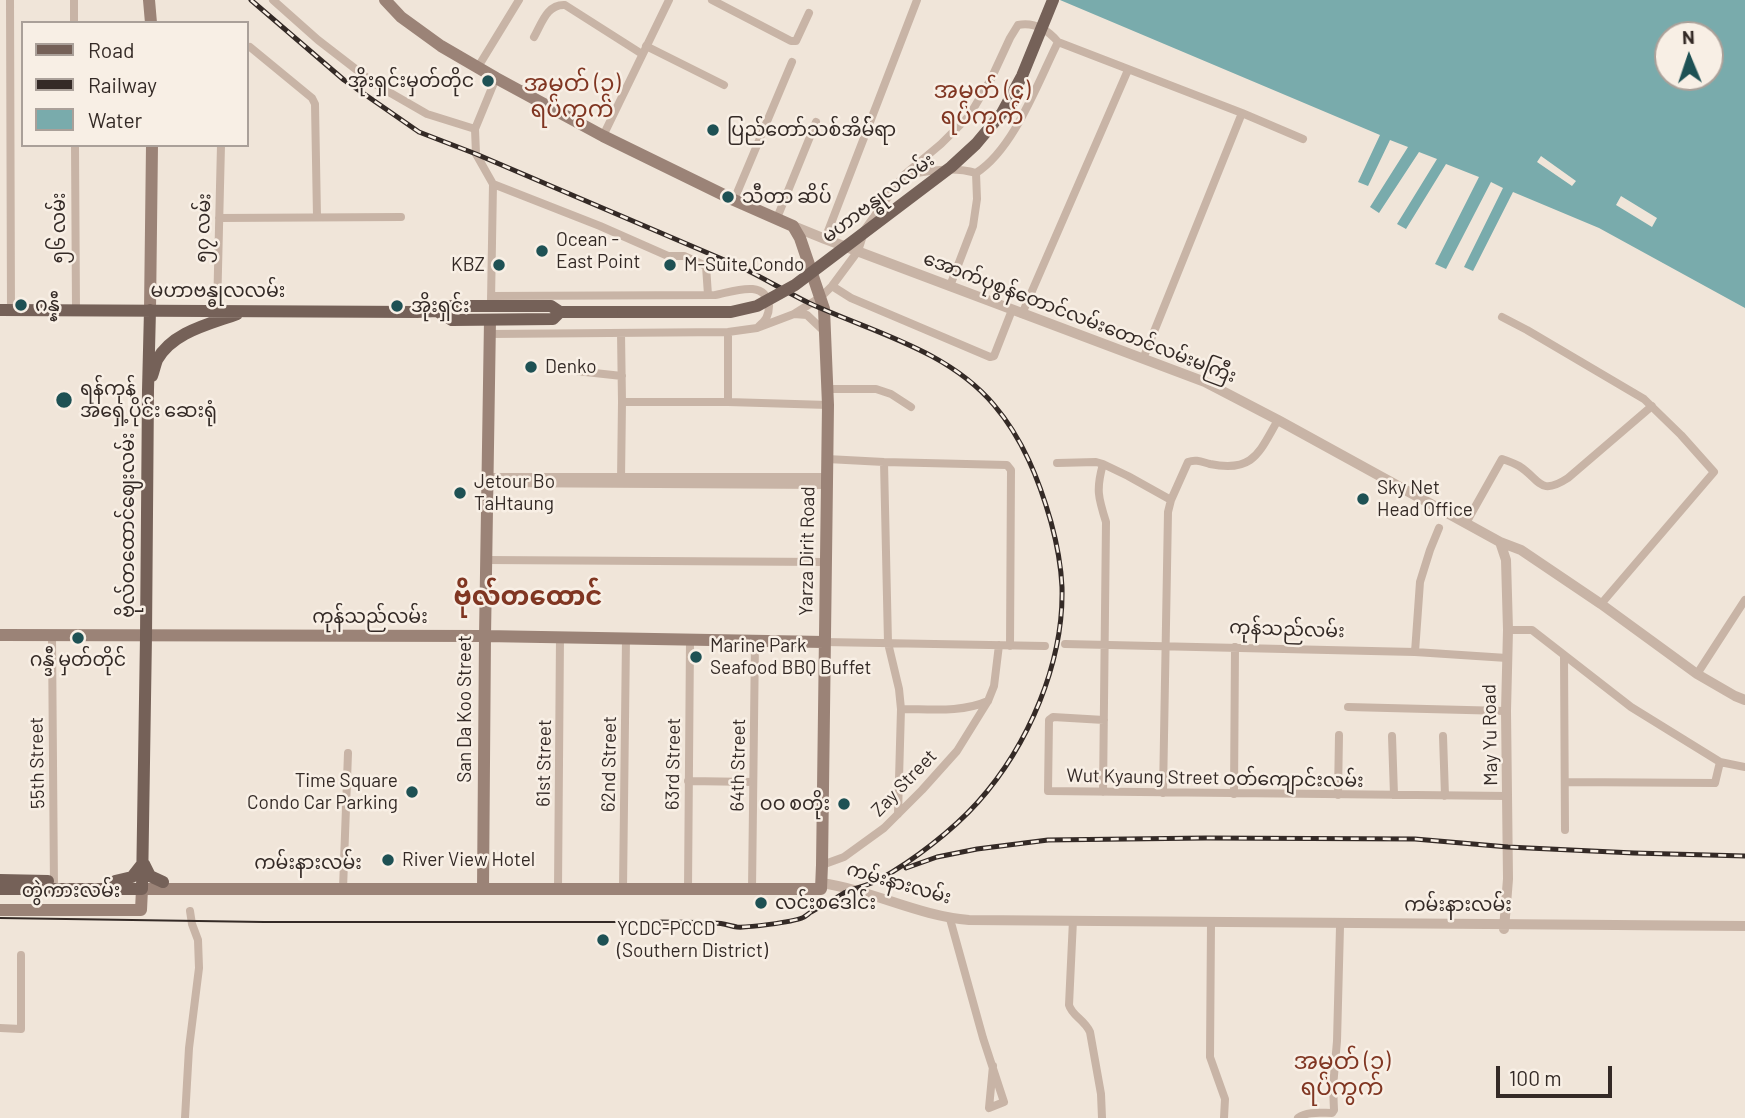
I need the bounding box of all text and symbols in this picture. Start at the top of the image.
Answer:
legend [21,21,248,147]
north arrow [1654,21,1724,91]
text: N [1682,25,1695,48]
text: Road [88,37,134,62]
district label: အမှတ် (၃) ရပ်ကွက် [524,69,620,123]
place label: အိုးရှင်းမှတ်တိုင [347,70,474,92]
text: Railway [88,72,157,97]
marker: အိုးရှင်းမှတ်တိုင [480,73,496,89]
district label: အမှတ် (၄) ရပ်ကွက် [934,76,1030,130]
text: Water [88,107,142,132]
place label: ပြည်တော်သစ်အိမ််ရာ [727,119,896,141]
marker: ပြည်တော်သစ်အိမ််ရာ [705,122,721,138]
street label: မဟာဗန္ဓုလလမ်း [817,148,939,248]
place label: သီတာ ဆိပ် [742,186,831,208]
marker: သီတာ ဆိပ် [720,189,736,205]
street label: ၅၆ လမ်း [48,192,70,264]
street label: ၅၇ လမ်း [190,193,216,263]
place label: Ocean - East Point [556,229,640,273]
marker: Ocean - East Point [534,243,550,259]
street label: အောက်ပုစွန်တောင်လမ်းတောင်လမ်းမကြီး [920,247,1240,387]
place label: KBZ [451,254,485,276]
place label: M-Suite Condo [684,254,804,276]
marker: KBZ [491,257,507,273]
marker: M-Suite Condo [662,257,678,273]
street label: မဟာဗန္ဓုလလမ်း [151,280,285,302]
place label: ဂန္နီ [35,294,60,316]
place label: အိုးရှင်း [411,295,470,317]
marker: ဂန္နီ [13,297,29,313]
marker: အိုးရှင်း [389,298,405,314]
place label: Denko [545,356,597,378]
marker: Denko [523,359,539,375]
place label: ရန်ကုန် အရှေ့ပိုင်း ဆေးရုံ [80,378,217,422]
marker: ရန်ကုန် အရှေ့ပိုင်း ဆေးရုံ [54,390,74,410]
street label: ဗိုလ်တထောင်ဈေးလမ်း [117,432,139,618]
place label: Jetour Bo TaHtaung [474,471,555,515]
place label: Sky Net Head Office [1377,477,1473,521]
marker: Jetour Bo TaHtaung [452,485,468,501]
street label: Yarza Dirit Road [794,486,820,616]
marker: Sky Net Head Office [1355,491,1371,507]
district label: ဗိုလ်တထောင် [453,580,603,612]
street label: ကုန်သည်လမ်း [312,606,428,628]
street label: ကုန်သည်လမ်း [1229,616,1345,642]
marker: ဂန္ဒီ မှတ်တိုင် [70,630,86,646]
street label: San Da Koo Street [454,635,476,783]
place label: Marine Park Seafood BBQ Buffet [710,635,871,679]
place label: ဂန္ဒီ မှတ်တိုင် [30,649,126,671]
marker: Marine Park Seafood BBQ Buffet [688,649,704,665]
street label: May Yu Road [1478,684,1502,786]
street label: 62nd Street [597,716,621,812]
street label: 55th Street [25,717,49,809]
street label: 63rd Street [661,718,685,810]
street label: 64th Street [726,718,750,812]
street label: 61st Street [532,719,556,807]
street label: Zay Street [866,745,942,821]
street label: Wut Kyaung Street ဝတ်ကျောင်းလမ်း [1066,764,1364,792]
place label: Time Square Condo Car Parking [247,770,398,814]
marker: Time Square Condo Car Parking [404,784,420,800]
place label: ဝဝ စတိုး [760,793,830,815]
marker: ဝဝ စတိုး [836,796,852,812]
place label: River View Hotel [402,849,535,871]
street label: ကမ်းနားလမ်း [254,852,362,874]
marker: River View Hotel [380,852,396,868]
street label: ကမ်းနားလမ်း [844,857,954,909]
street label: တွဲကားလမ်း [22,880,120,902]
place label: လင်းစဒေါင်း [775,892,876,914]
street label: ကမ်းနားလမ်း [1404,894,1512,916]
marker: လင်းစဒေါင်း [753,895,769,911]
place label: YCDC-PCCD (Southern District) [617,918,768,962]
marker: YCDC-PCCD (Southern District) [595,932,611,948]
district label: အမှတ် (၁) ရပ်ကွက် [1294,1047,1390,1101]
scale bar [1500,1052,1616,1096]
text: 100 m [1509,1065,1562,1090]

